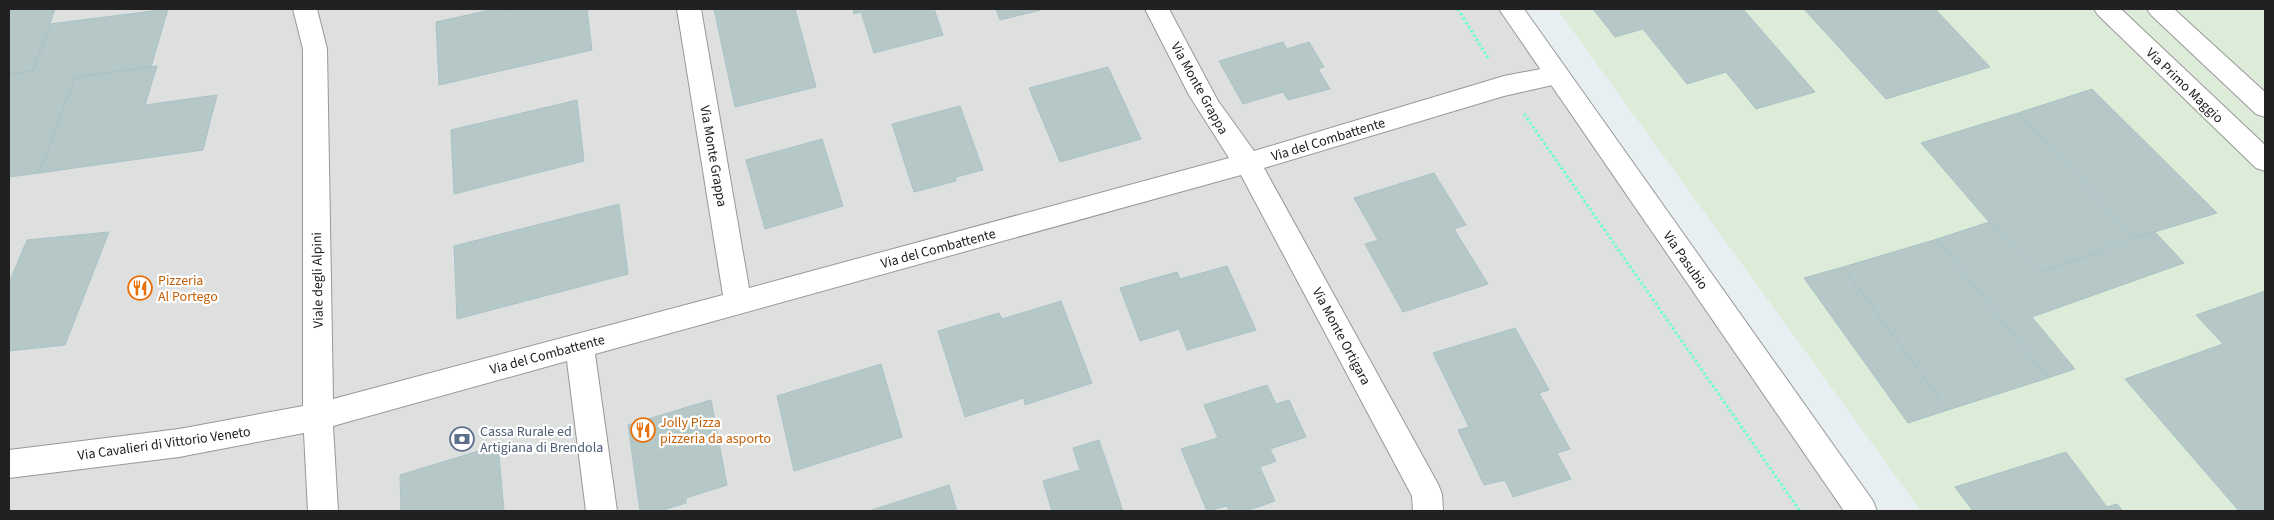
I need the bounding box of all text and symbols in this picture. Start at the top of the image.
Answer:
street label: Via Monte Grappa [1165,39,1233,138]
street label: Via Primo Maggio [2141,43,2228,128]
street label: Via Monte Grappa [694,104,732,209]
street label: Via del Combattente [1269,113,1388,167]
street label: Via del Combattente [879,224,998,274]
street label: Via Pasubio [1658,227,1713,294]
street label: Viale degli Alpini [307,232,329,328]
place label: Pizzeria Al Portego [158,271,218,307]
restaurant icon: Pizzeria Al Portego [127,275,153,301]
street label: Via Monte Ortigara [1307,284,1375,389]
street label: Via del Combattente [488,330,607,380]
place label: Jolly Pizza pizzeria da asporto [660,413,771,449]
restaurant icon: Jolly Pizza pizzeria da asporto [630,417,656,443]
street label: Via Cavalieri di Vittorio Veneto [76,422,252,466]
place label: Cassa Rurale ed Artigiana di Brendola [480,422,603,458]
bank icon: Cassa Rurale ed Artigiana di Brendola [449,426,475,452]

